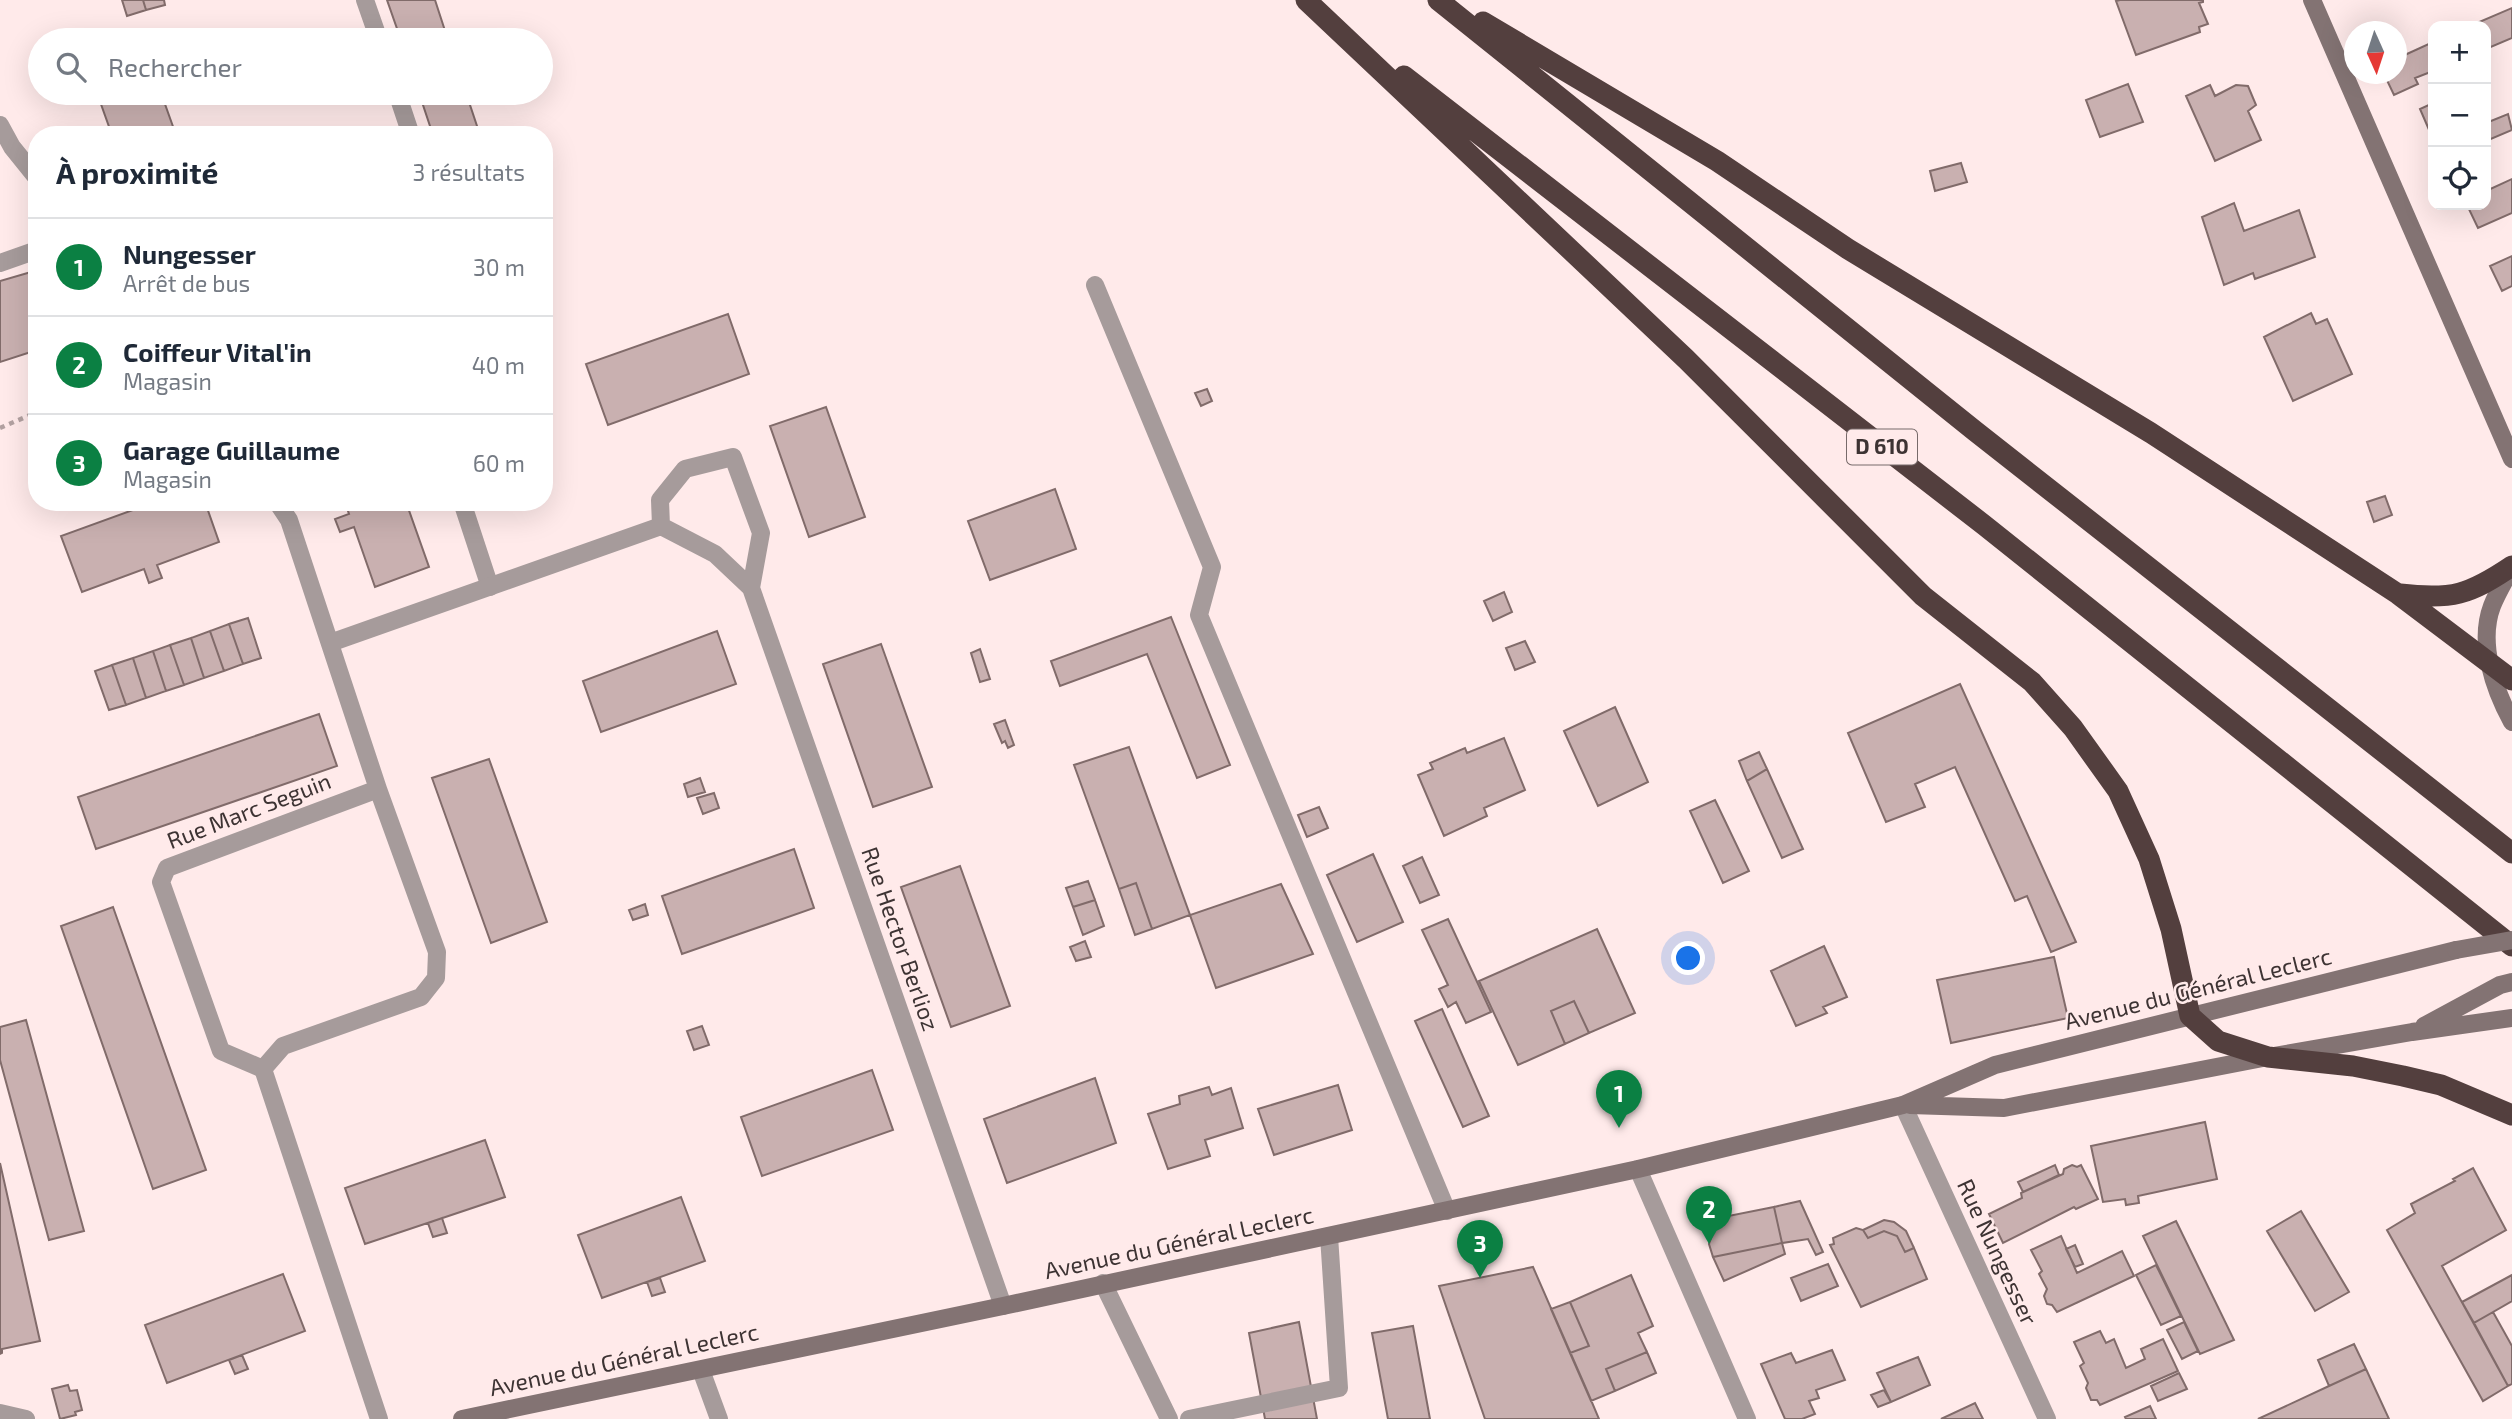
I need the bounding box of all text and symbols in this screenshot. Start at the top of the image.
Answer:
north arrow [2344,21,2407,84]
map controls [2428,21,2491,210]
button: + [2428,21,2491,84]
search box [28,28,553,105]
icon: search [52,48,90,86]
text: Rechercher [108,51,242,82]
button: − [2428,84,2491,147]
button: locate [2428,147,2491,210]
text: À proximité [56,154,218,190]
text: 3 résultats [413,158,525,186]
text: Nungesser [123,238,256,269]
text: 1 [74,253,84,281]
text: 30 m [473,253,525,281]
text: Arrêt de bus [123,269,250,297]
text: Coiffeur Vital'in [123,336,312,367]
text: 2 [72,351,86,379]
text: 40 m [472,351,525,379]
text: Magasin [123,367,212,395]
road number: D 610 [1847,430,1917,464]
text: Garage Guillaume [123,434,340,465]
text: 3 [72,449,86,477]
text: 60 m [473,449,525,477]
text: Magasin [123,465,212,493]
street label: Rue Marc Seguin [163,766,334,854]
street label: Rue Hector Berlioz [856,843,946,1034]
your location [1671,941,1705,975]
street label: Avenue du Général Leclerc [2061,941,2334,1035]
pin: 1 [1596,1070,1642,1128]
street label: Rue Nungesser [1952,1174,2044,1329]
pin: 2 [1686,1186,1732,1244]
street label: Avenue du Général Leclerc [1042,1200,1316,1284]
pin: 3 [1457,1220,1503,1278]
street label: Avenue du Général Leclerc [487,1317,761,1401]

